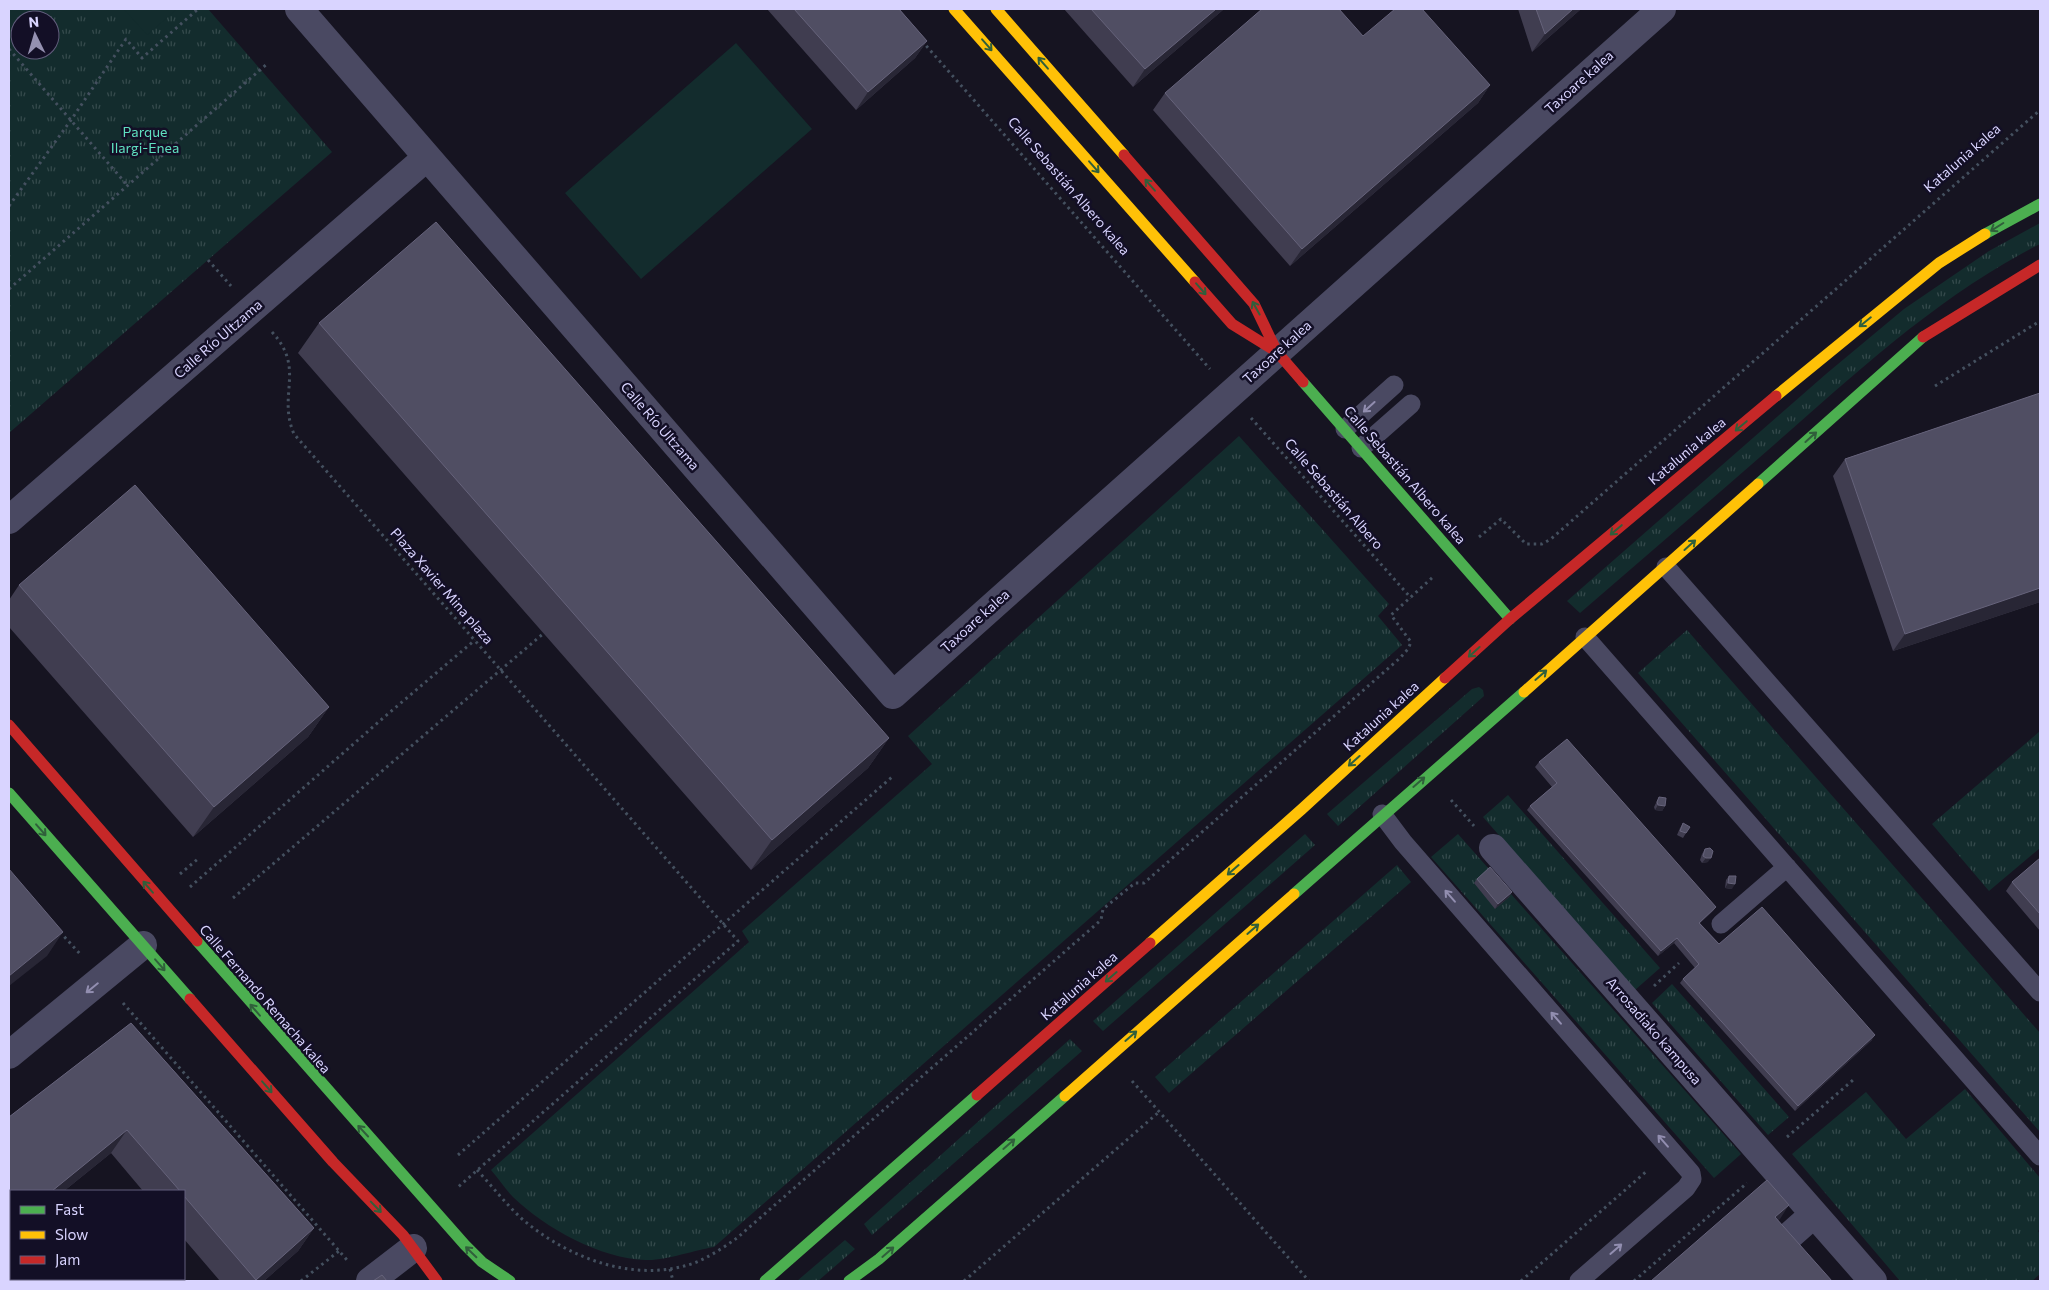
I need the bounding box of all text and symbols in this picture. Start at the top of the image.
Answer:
north arrow [10,10,60,60]
text: N [28,13,40,30]
one-way arrow [981,39,992,52]
street label: Taxoare kalea [1541,46,1616,117]
one-way arrow [1038,56,1049,69]
street label: Calle Sebastián Albero kalea [1005,113,1134,258]
street label: Katalunia kalea [1920,120,2003,196]
park label: Parque Ilargi-Enea [111,123,179,156]
one-way arrow [1088,161,1100,174]
one-way arrow [1145,179,1156,192]
one-way arrow [1991,223,2005,233]
one-way arrow [1195,283,1207,296]
street label: Calle Río Ultzama [170,296,265,382]
one-way arrow [1250,302,1260,316]
street label: Taxoare kalea [1239,316,1314,387]
one-way arrow [1859,316,1872,327]
street label: Calle Río Ultzama [617,378,703,473]
one-way arrow [1363,401,1376,413]
street label: Calle Sebastián Albero kalea [1341,402,1470,547]
street label: Katalunia kalea [1644,413,1729,488]
one-way arrow [1734,420,1747,431]
one-way arrow [1804,431,1817,442]
street label: Calle Sebastián Albero [1282,435,1387,553]
street label: Plaza Xavier Mina plaza [387,524,497,647]
one-way arrow [1610,524,1623,535]
one-way arrow [1683,539,1696,551]
street label: Taxoare kalea [937,585,1012,656]
one-way arrow [1468,646,1481,658]
one-way arrow [1535,670,1548,681]
street label: Katalunia kalea [1339,677,1422,754]
one-way arrow [1348,755,1361,767]
one-way arrow [1413,777,1426,788]
one-way arrow [35,823,47,836]
one-way arrow [1227,864,1240,876]
one-way arrow [142,881,154,894]
one-way arrow [1444,889,1455,902]
street label: Calle Fernando Remacha kalea [196,921,335,1076]
one-way arrow [1247,923,1260,935]
street label: Katalunia kalea [1037,948,1120,1024]
one-way arrow [154,958,166,971]
one-way arrow [1105,971,1118,983]
street label: Arrosadiako kampusa [1603,973,1706,1088]
one-way arrow [86,982,99,993]
one-way arrow [249,1003,261,1016]
one-way arrow [1551,1012,1562,1025]
one-way arrow [1125,1031,1138,1042]
one-way arrow [261,1080,273,1093]
one-way arrow [357,1124,369,1137]
one-way arrow [1658,1135,1669,1148]
one-way arrow [1003,1138,1016,1150]
legend [10,1190,185,1280]
text: Fast [55,1200,84,1218]
one-way arrow [370,1201,382,1214]
text: Slow [55,1225,88,1243]
one-way arrow [1609,1244,1622,1255]
one-way arrow [465,1246,478,1258]
one-way arrow [881,1246,894,1257]
text: Jam [55,1250,80,1268]

